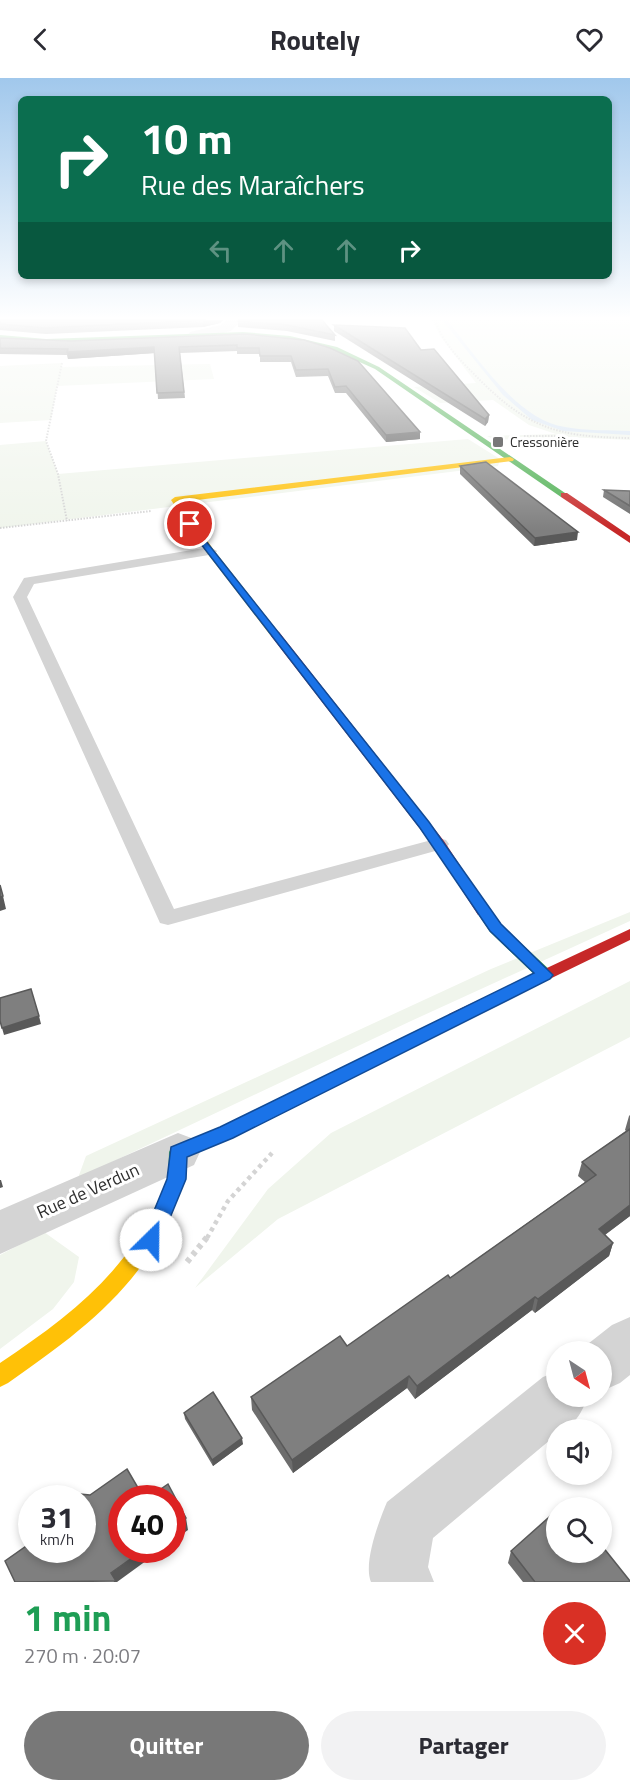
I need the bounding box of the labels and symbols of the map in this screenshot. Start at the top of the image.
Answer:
place label: Cressonière [510,431,579,452]
marker: Cressonière [491,435,505,449]
pin [164,498,215,549]
street label: Rue de Verdun [32,1156,144,1225]
position arrow [119,1208,183,1272]
north arrow [546,1341,612,1407]
speed limit sign: 40 [108,1485,186,1563]

